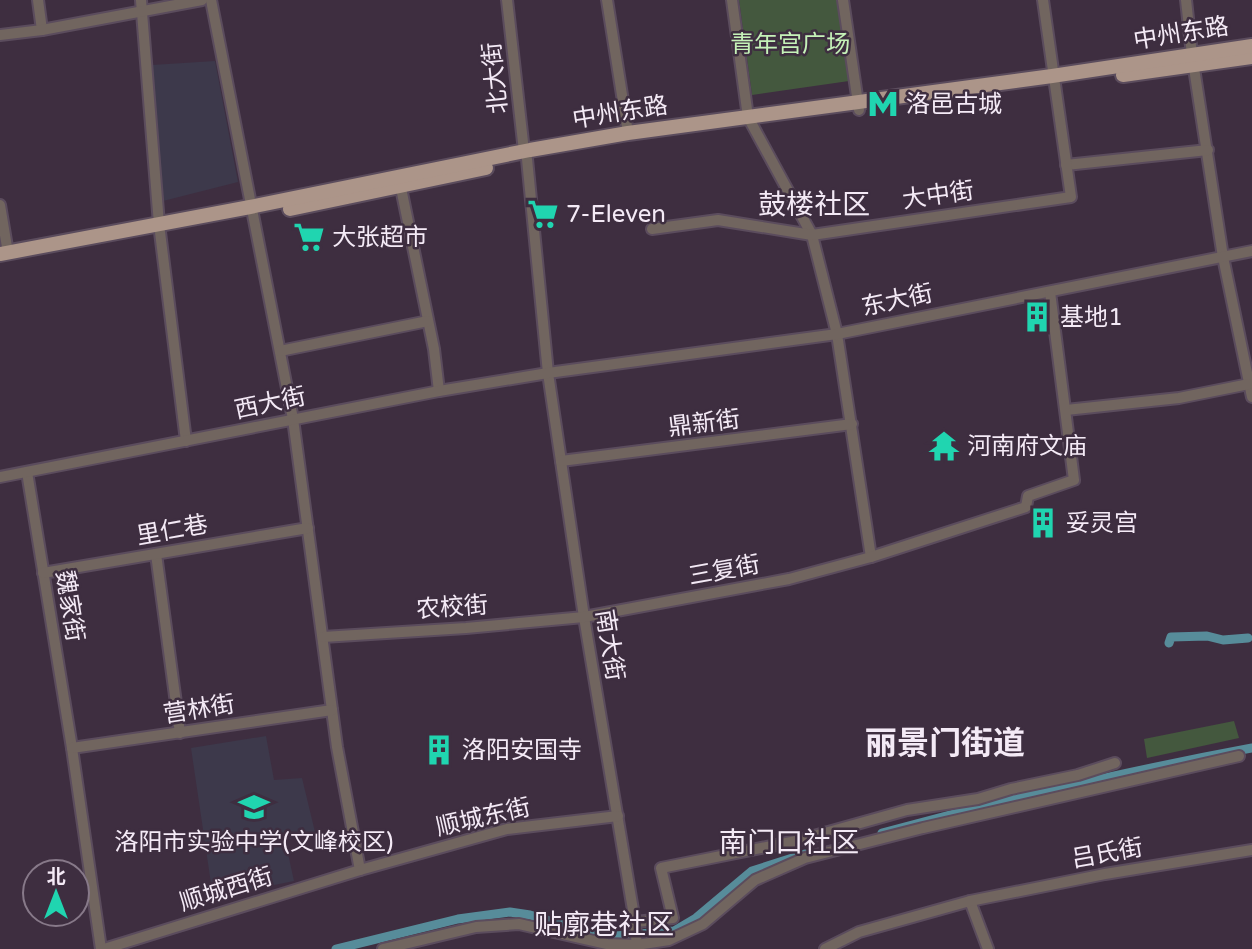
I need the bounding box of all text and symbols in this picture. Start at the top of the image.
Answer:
street label: 中州东路 [1131,12,1231,55]
park label: 青年宫广场 [730,30,850,59]
street label: 北大街 [477,41,514,115]
metro station icon: 洛邑古城 [866,87,900,121]
place label: 洛邑古城 [906,90,1002,119]
street label: 中州东路 [570,91,670,134]
street label: 大中街 [900,176,976,215]
district label: 鼓楼社区 [758,188,870,222]
supermarket icon: 7-Eleven [526,197,560,231]
place label: 7-Eleven [566,200,666,229]
supermarket icon: 大张超市 [292,220,326,254]
place label: 大张超市 [332,223,428,252]
street label: 东大街 [859,279,935,322]
building icon: 基地1 [1020,300,1054,334]
place label: 基地1 [1060,303,1123,332]
street label: 西大街 [232,382,308,425]
street label: 鼎新街 [667,405,742,442]
temple icon: 河南府文庙 [927,429,961,463]
place label: 河南府文庙 [967,432,1087,461]
building icon: 妥灵宫 [1026,506,1060,540]
place label: 妥灵宫 [1066,509,1138,538]
street label: 里仁巷 [134,510,210,551]
street label: 三复街 [686,550,762,591]
street label: 魏家街 [50,568,89,644]
street label: 农校街 [415,591,489,624]
street label: 南大街 [590,607,629,683]
street label: 营林街 [161,690,237,729]
district label: 丽景门街道 [865,725,1025,763]
building icon: 洛阳安国寺 [422,733,456,767]
place label: 洛阳安国寺 [462,736,582,765]
school or university icon: 洛阳市实验中学(文峰校区) [237,790,271,824]
street label: 顺城东街 [433,793,533,842]
district label: 南门口社区 [719,826,859,860]
place label: 洛阳市实验中学(文峰校区) [115,828,393,857]
street label: 吕氏街 [1069,833,1145,874]
north arrow [21,858,91,928]
street label: 顺城西街 [176,862,276,917]
text: 北 [46,866,66,888]
district label: 贴廓巷社区 [534,908,674,942]

